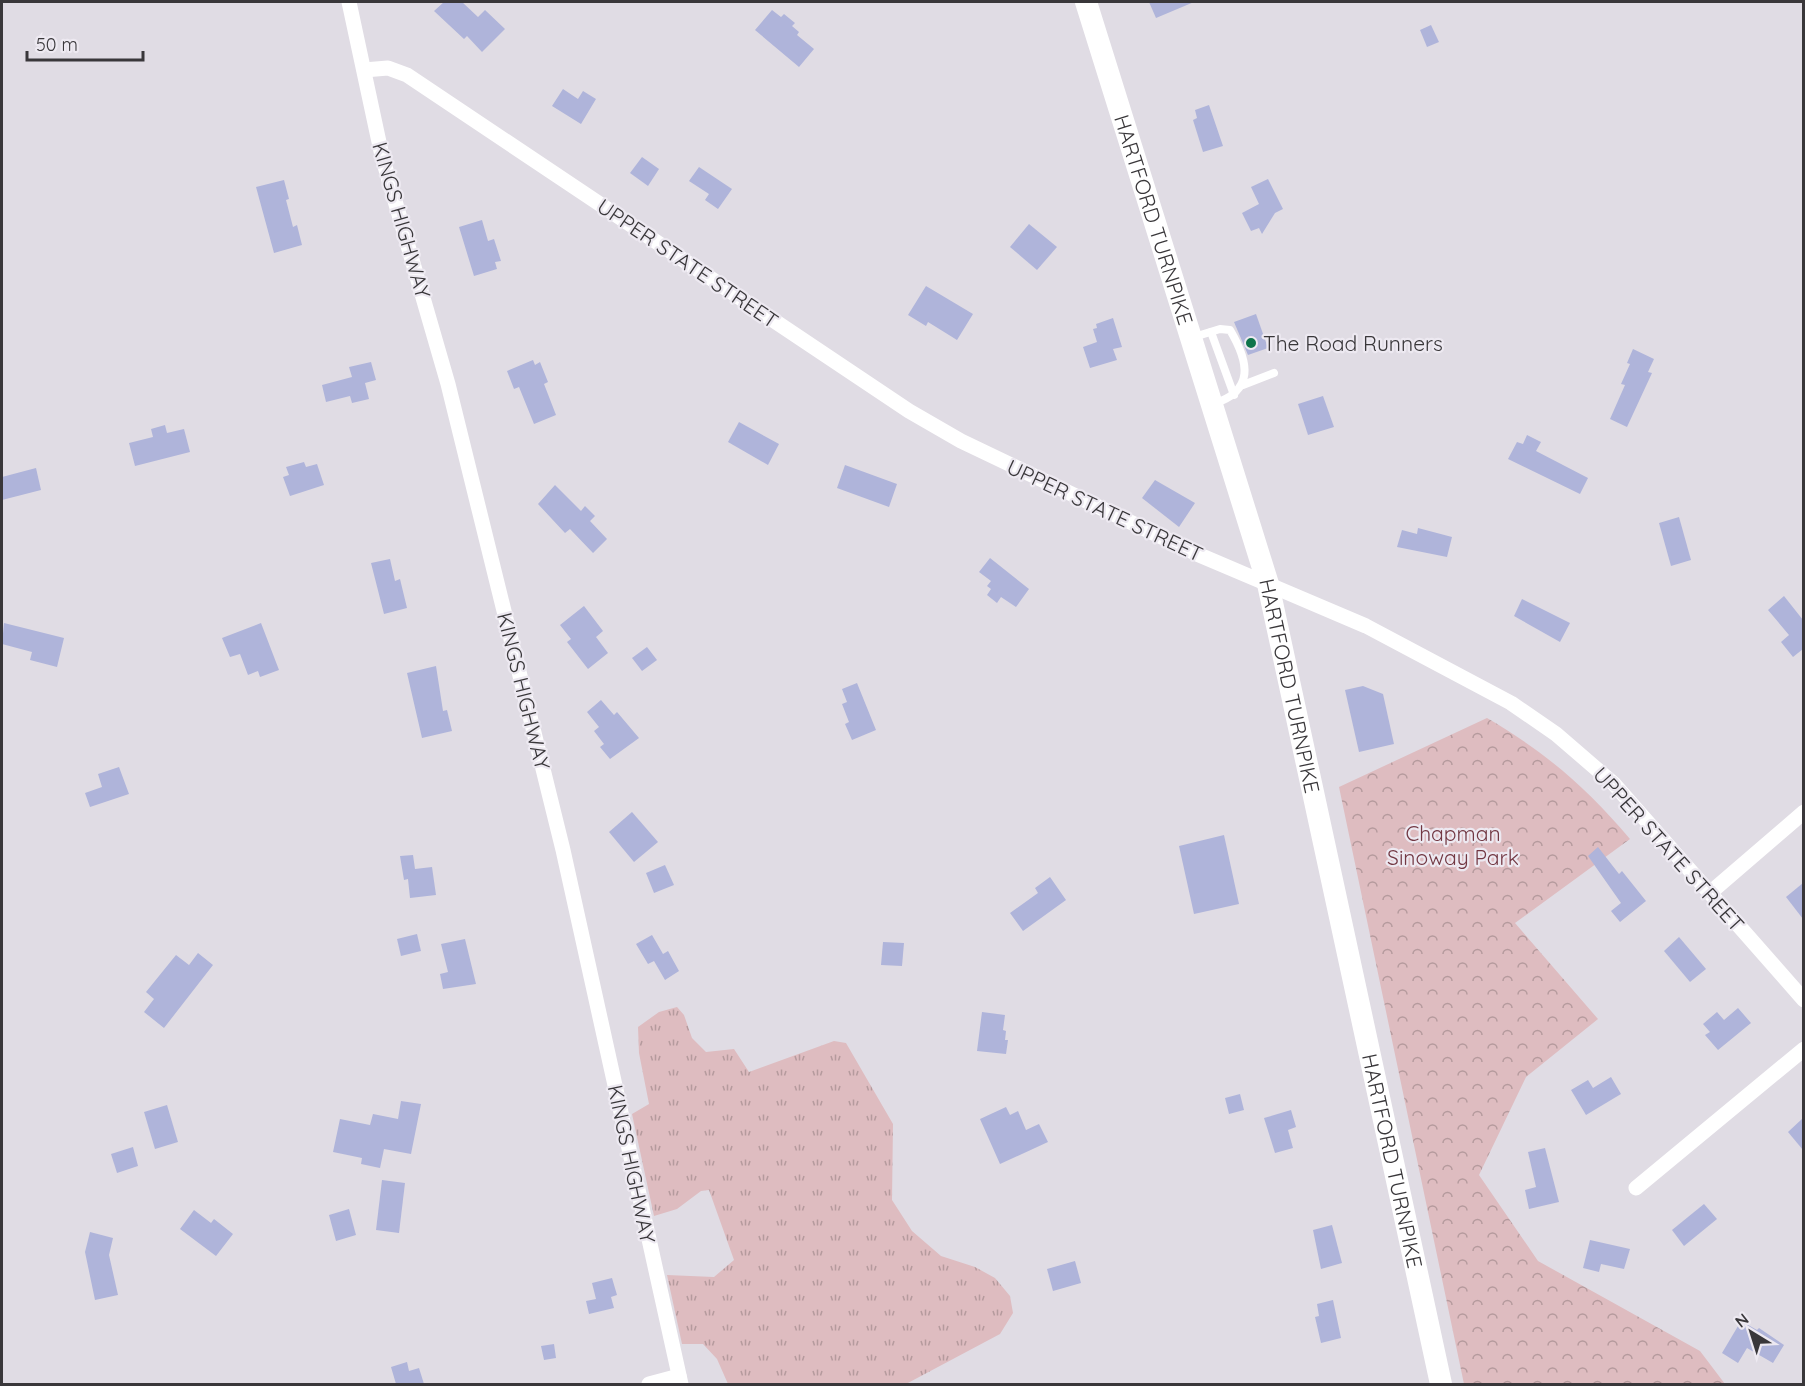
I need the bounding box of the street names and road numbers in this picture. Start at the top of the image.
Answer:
street label: HARTFORD TURNPIKE [1109,111,1199,328]
street label: KINGS HIGHWAY [367,139,437,301]
street label: UPPER STATE STREET [592,193,784,333]
street label: UPPER STATE STREET [1003,453,1207,567]
street label: HARTFORD TURNPIKE [1254,576,1326,796]
street label: KINGS HIGHWAY [492,610,556,773]
street label: UPPER STATE STREET [1588,761,1750,937]
street label: HARTFORD TURNPIKE [1357,1051,1429,1271]
street label: KINGS HIGHWAY [603,1082,662,1246]

